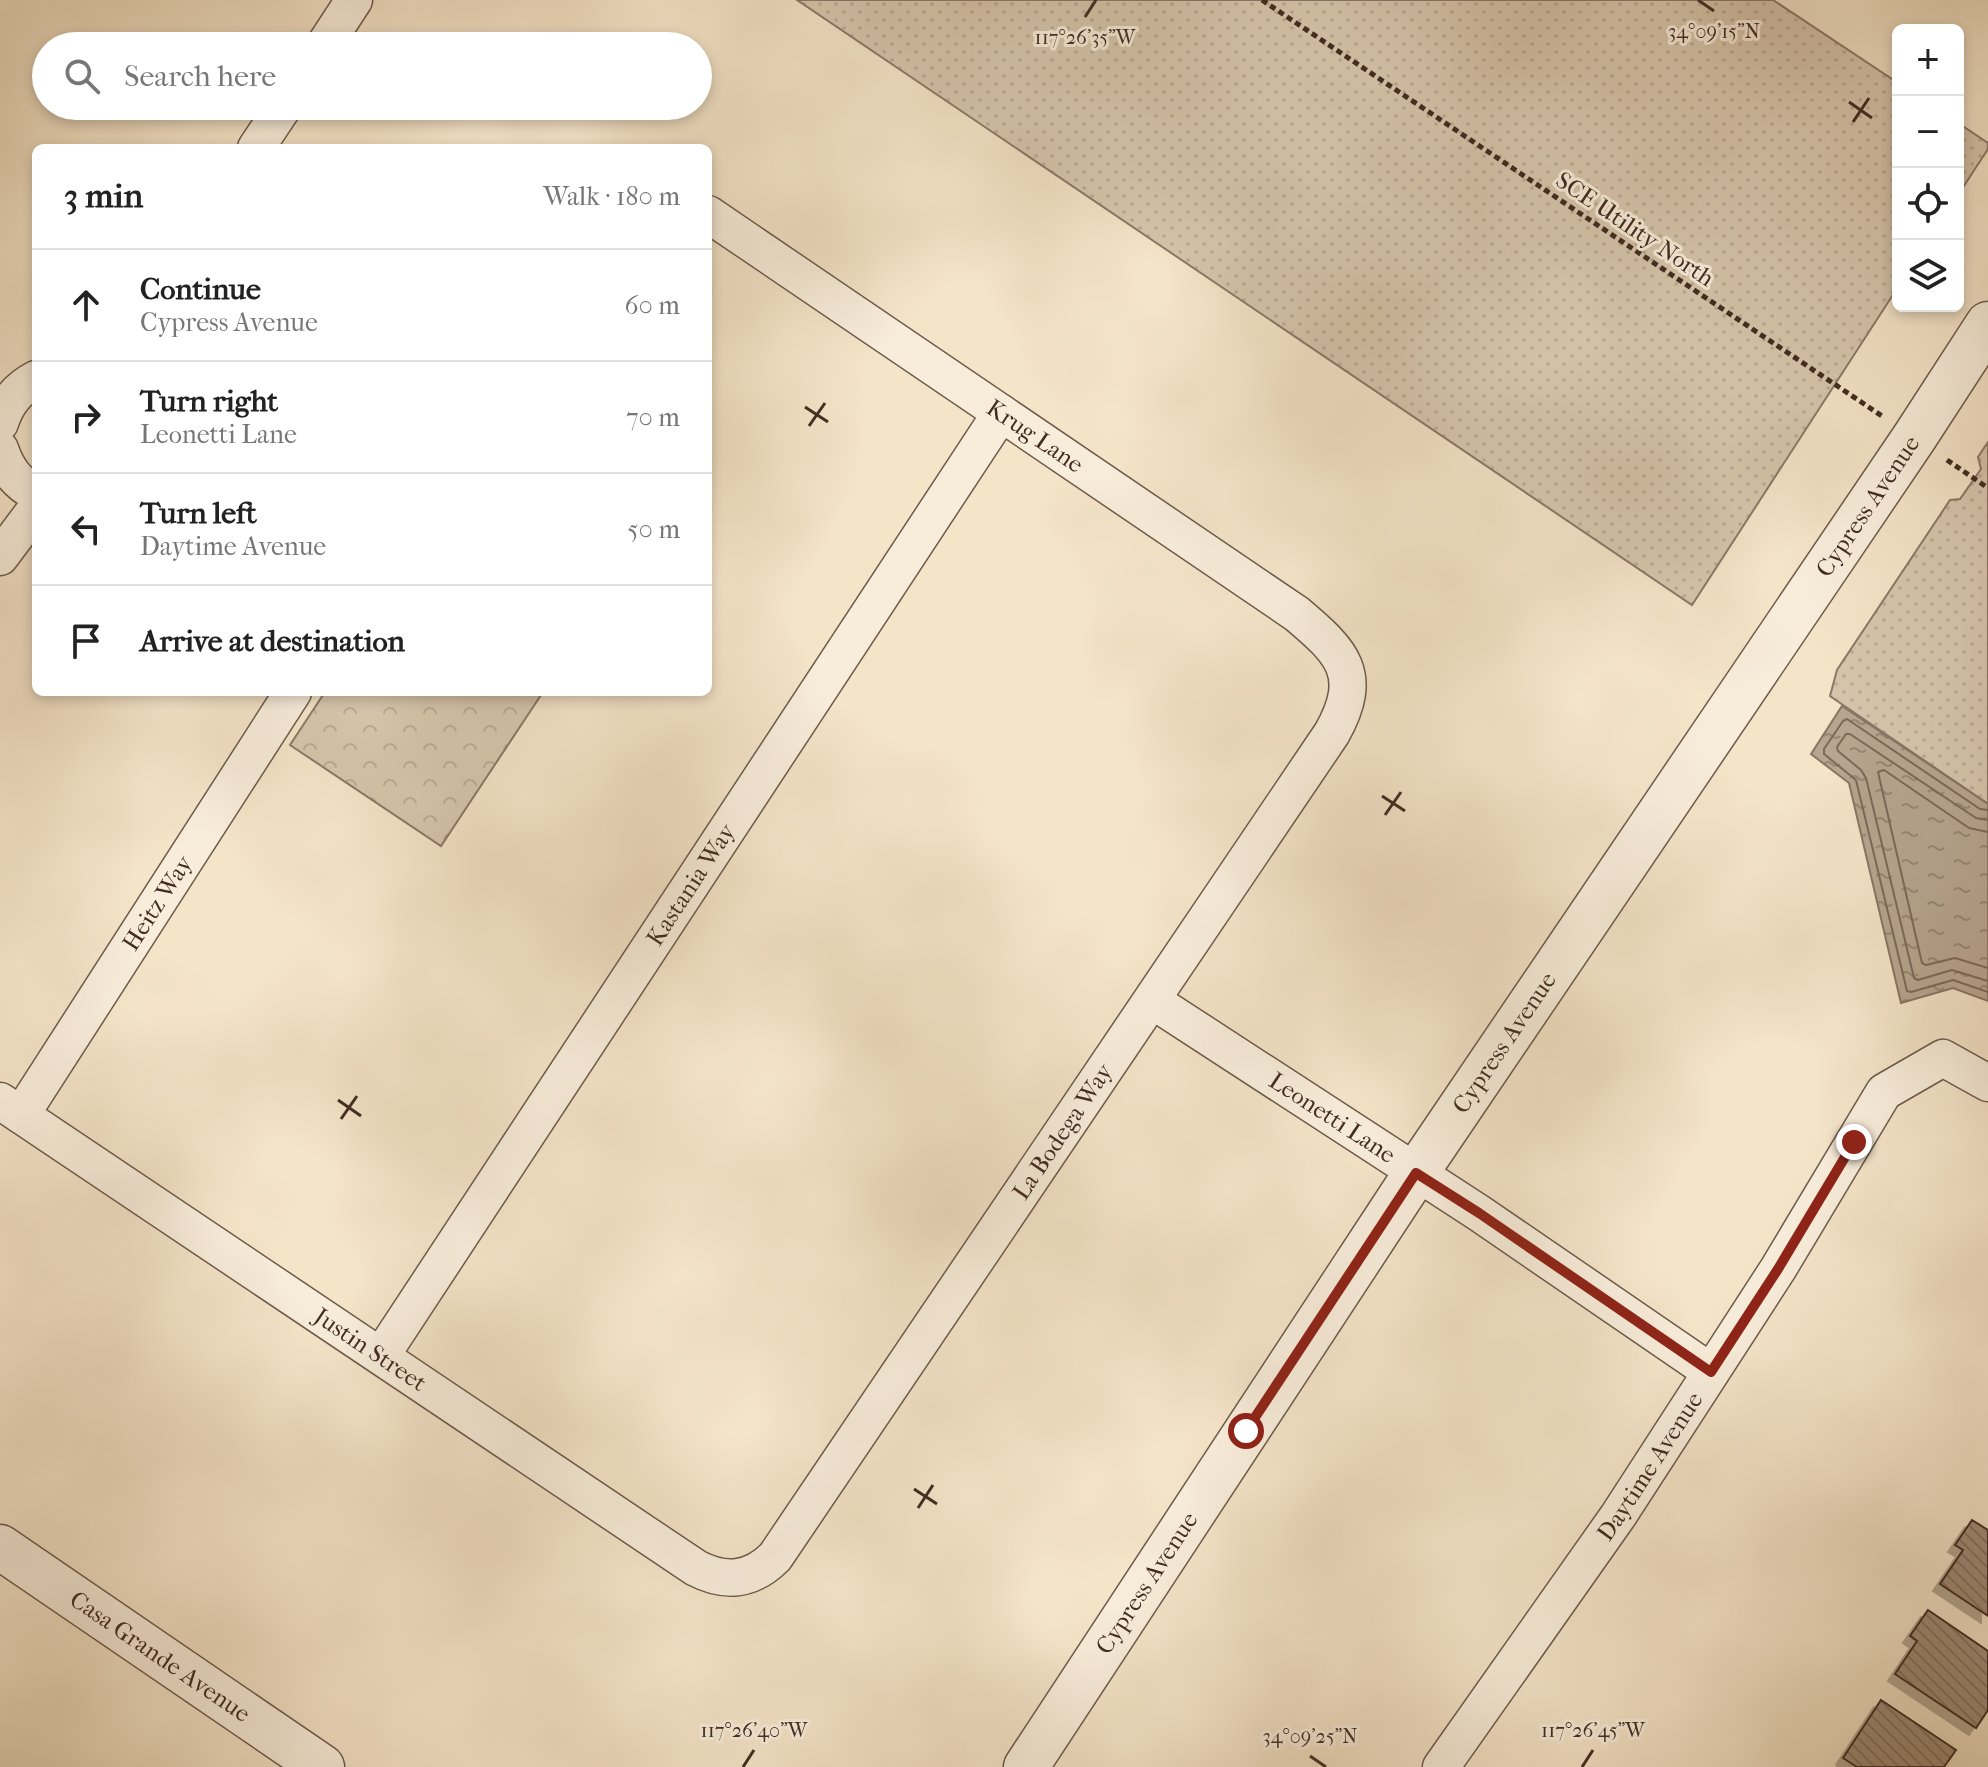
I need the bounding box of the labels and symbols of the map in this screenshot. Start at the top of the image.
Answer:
text: 34°09'15"N [1668,20,1760,43]
text: 117°26'35"W [1035,26,1137,49]
street label: SCE Utility North [1551,166,1720,293]
street label: Krug Lane [981,393,1089,479]
street label: Cypress Avenue [1810,430,1925,582]
street label: Kastania Way [641,817,742,951]
street label: Heitz Way [117,849,199,956]
street label: Cypress Avenue [1447,967,1562,1118]
street label: La Bodega Way [1007,1057,1119,1205]
street label: Leonetti Lane [1264,1066,1401,1169]
route end [1836,1124,1872,1160]
street label: Justin Street [307,1301,432,1397]
street label: Daytime Avenue [1591,1387,1709,1546]
route start [1228,1413,1264,1449]
street label: Cypress Avenue [1090,1507,1204,1659]
street label: Casa Grande Avenue [65,1585,256,1728]
text: 117°26'40"W [701,1719,809,1742]
text: 117°26'45"W [1541,1719,1646,1742]
text: 34°09'25"N [1263,1725,1358,1748]

